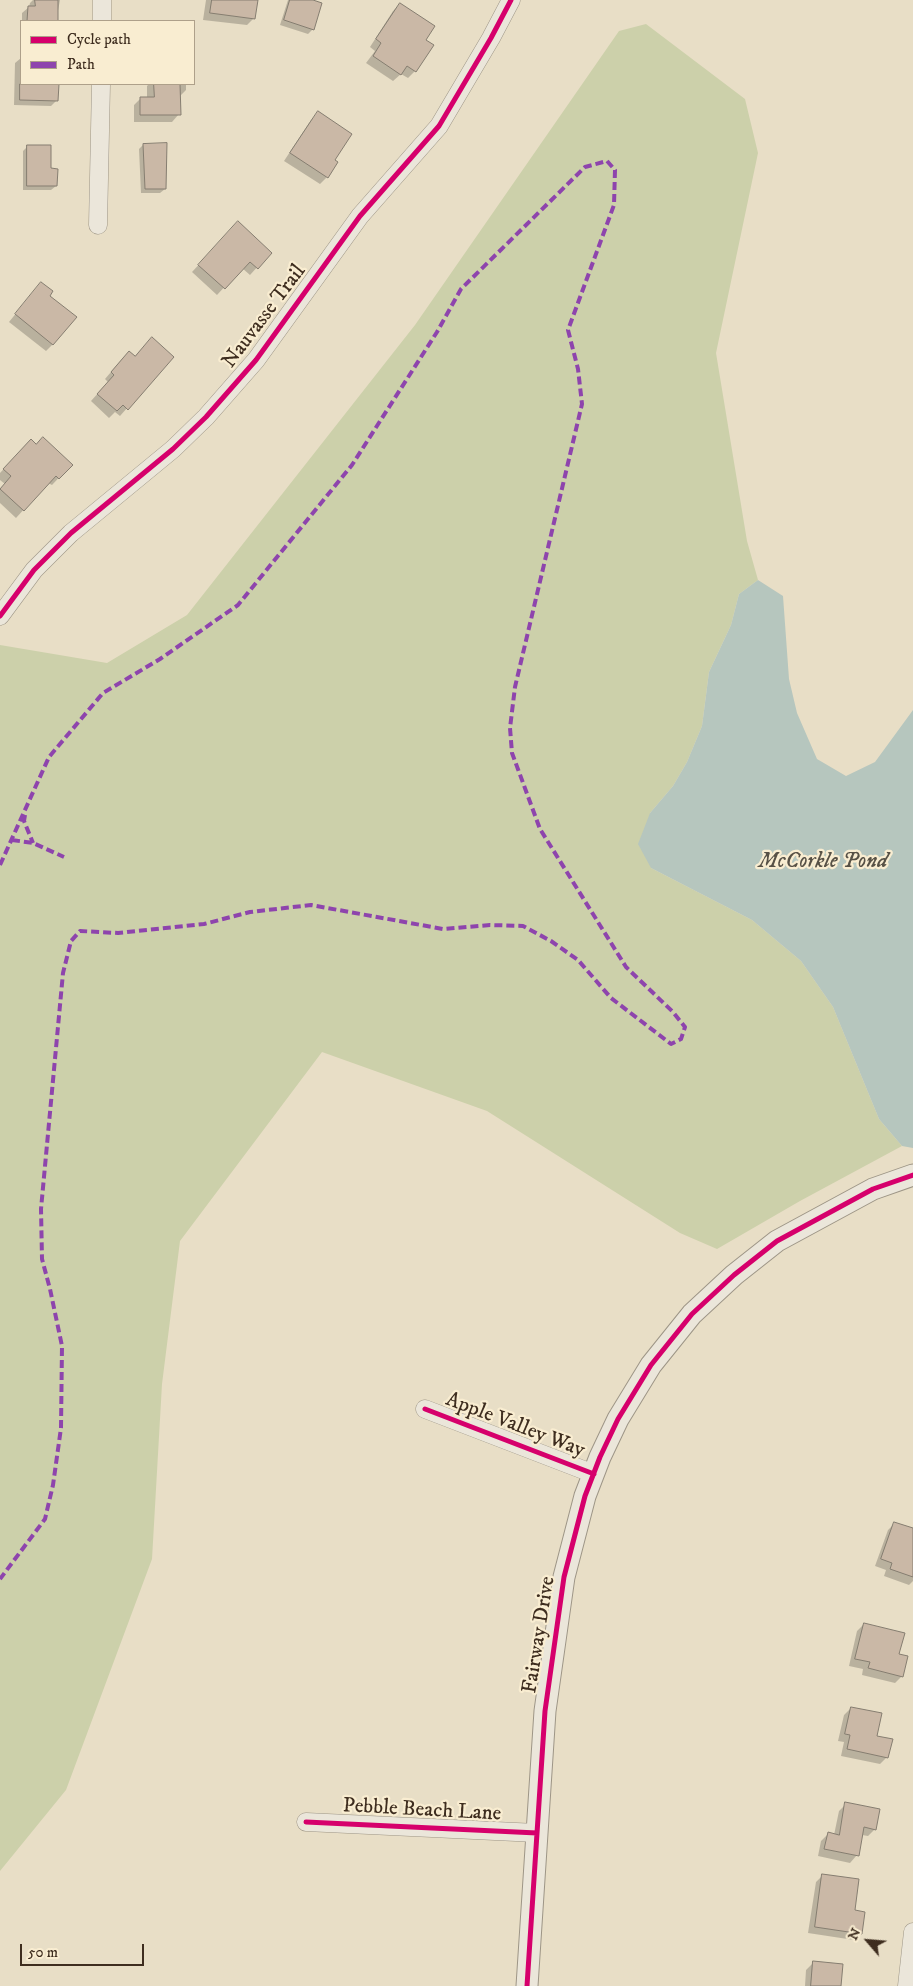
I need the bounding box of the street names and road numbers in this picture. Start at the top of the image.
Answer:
street label: Nauvasse Trail [218,260,312,374]
street label: Apple Valley Way [442,1388,588,1464]
street label: Fairway Drive [518,1575,562,1695]
street label: Pebble Beach Lane [342,1794,502,1828]

